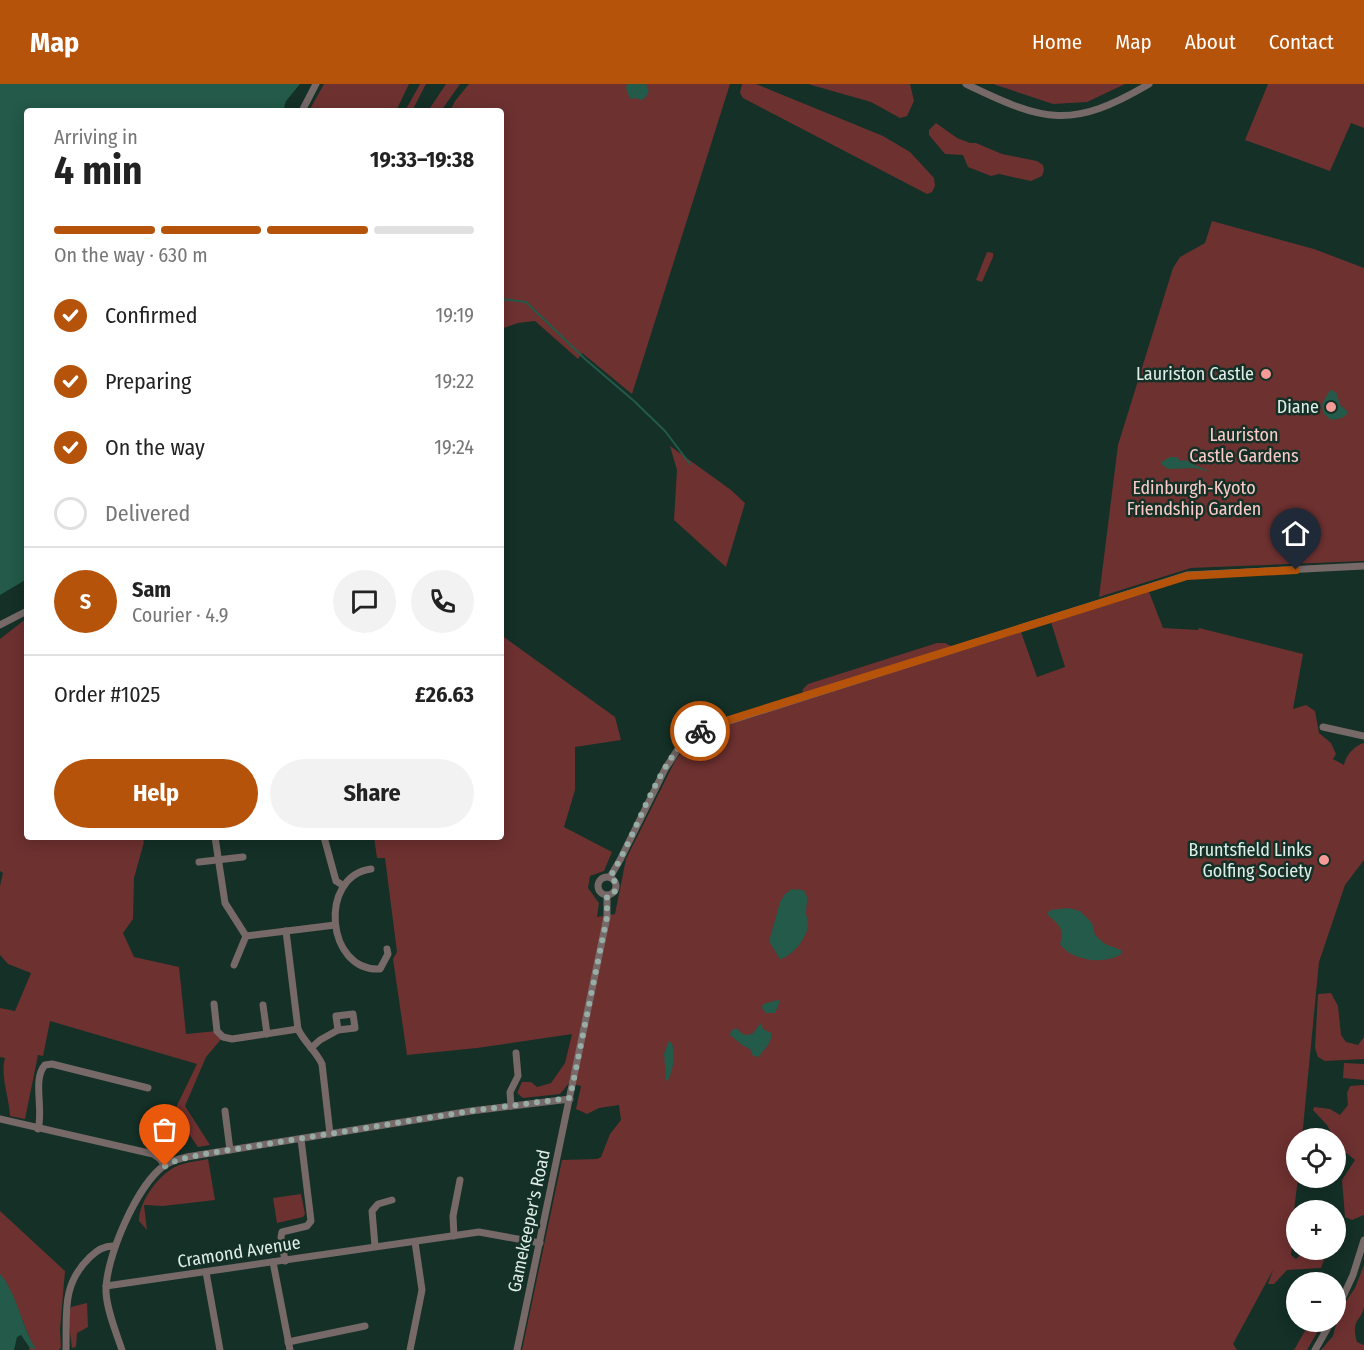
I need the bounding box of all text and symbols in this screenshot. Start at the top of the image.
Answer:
text: Map [30,26,79,59]
text: Home [1032,29,1082,55]
text: Map [1115,29,1152,55]
text: About [1185,29,1236,55]
text: Contact [1269,29,1334,55]
text: Arriving in [54,125,138,149]
text: 19:33–19:38 [370,146,474,173]
text: 4 min [54,148,142,194]
text: On the way · 630 m [54,243,208,267]
icon: check [54,299,87,332]
text: Confirmed [105,302,198,329]
text: 19:19 [436,303,474,327]
place label: Lauriston Castle [1136,363,1254,385]
icon: check [54,365,87,398]
marker: Lauriston Castle [1259,367,1273,381]
text: Preparing [105,368,191,395]
text: 19:22 [435,369,474,393]
place label: Diane [1277,396,1319,418]
marker: Diane [1324,400,1338,414]
park label: Lauriston Castle Gardens [1189,424,1299,467]
icon: check [54,431,87,464]
text: On the way [105,434,205,461]
text: 19:24 [434,435,474,459]
park label: Edinburgh-Kyoto Friendship Garden [1127,477,1261,520]
text: Delivered [105,500,190,527]
pin [1270,508,1321,570]
icon: home [1279,517,1312,550]
button: chat [333,570,396,633]
button: phone [411,570,474,633]
text: Sam [132,576,171,603]
text: S [80,588,91,615]
text: Courier · 4.9 [132,603,228,627]
text: Order #1025 [54,681,160,708]
text: £26.63 [415,681,474,708]
courier [670,701,730,761]
icon: bike [684,715,717,748]
button: Help [54,759,258,828]
button: Share [270,759,474,828]
place label: Bruntsfield Links Golfing Society [1189,839,1312,882]
marker: Bruntsfield Links Golfing Society [1317,853,1331,867]
pin [139,1104,190,1166]
icon: bag [148,1113,181,1146]
map controls [1286,1128,1346,1332]
button: locate [1286,1128,1346,1188]
street label: Gamekeeper's Road [503,1148,555,1294]
button: + [1286,1200,1346,1260]
street label: Cramond Avenue [176,1231,302,1273]
button: − [1286,1272,1346,1332]

